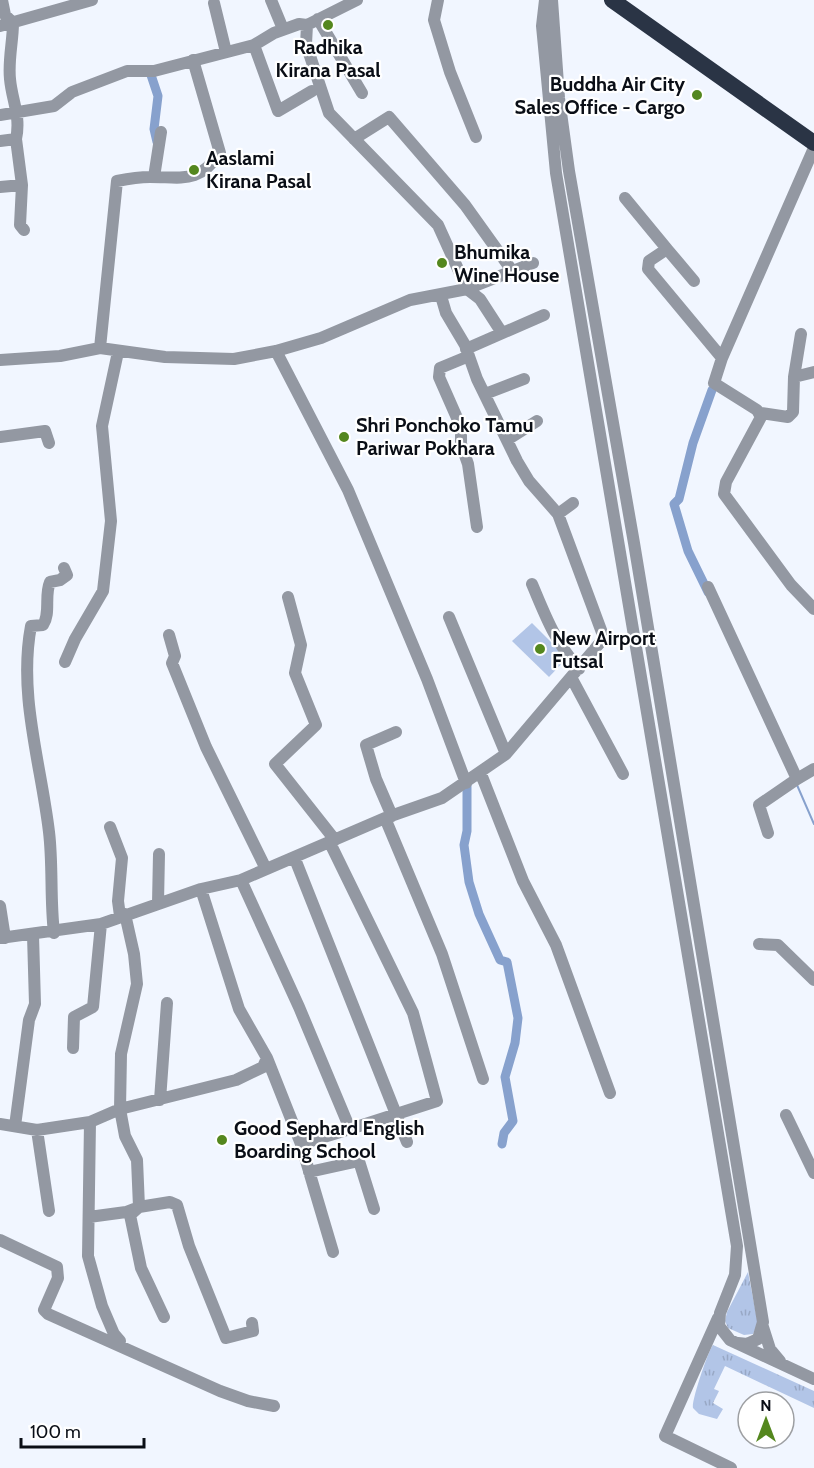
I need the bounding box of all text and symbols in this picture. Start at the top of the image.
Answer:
marker: Radhika Kirana Pasal [321,18,335,32]
place label: Radhika Kirana Pasal [275,35,381,82]
place label: Buddha Air City Sales Office - Cargo [515,72,685,119]
marker: Buddha Air City Sales Office - Cargo [690,88,704,102]
place label: Aaslami Kirana Pasal [206,146,311,193]
marker: Aaslami Kirana Pasal [187,163,201,177]
place label: Bhumika Wine House [454,240,559,287]
marker: Bhumika Wine House [435,256,449,270]
place label: Shri Ponchoko Tamu Pariwar Pokhara [356,413,534,460]
marker: Shri Ponchoko Tamu Pariwar Pokhara [337,430,351,444]
place label: New Airport Futsal [552,626,656,673]
marker: New Airport Futsal [533,642,547,656]
place label: Good Sephard English Boarding School [234,1116,424,1163]
marker: Good Sephard English Boarding School [215,1133,229,1147]
north arrow [736,1390,796,1450]
text: N [760,1396,772,1415]
scale bar [21,1411,144,1449]
text: 100 m [30,1421,81,1443]

